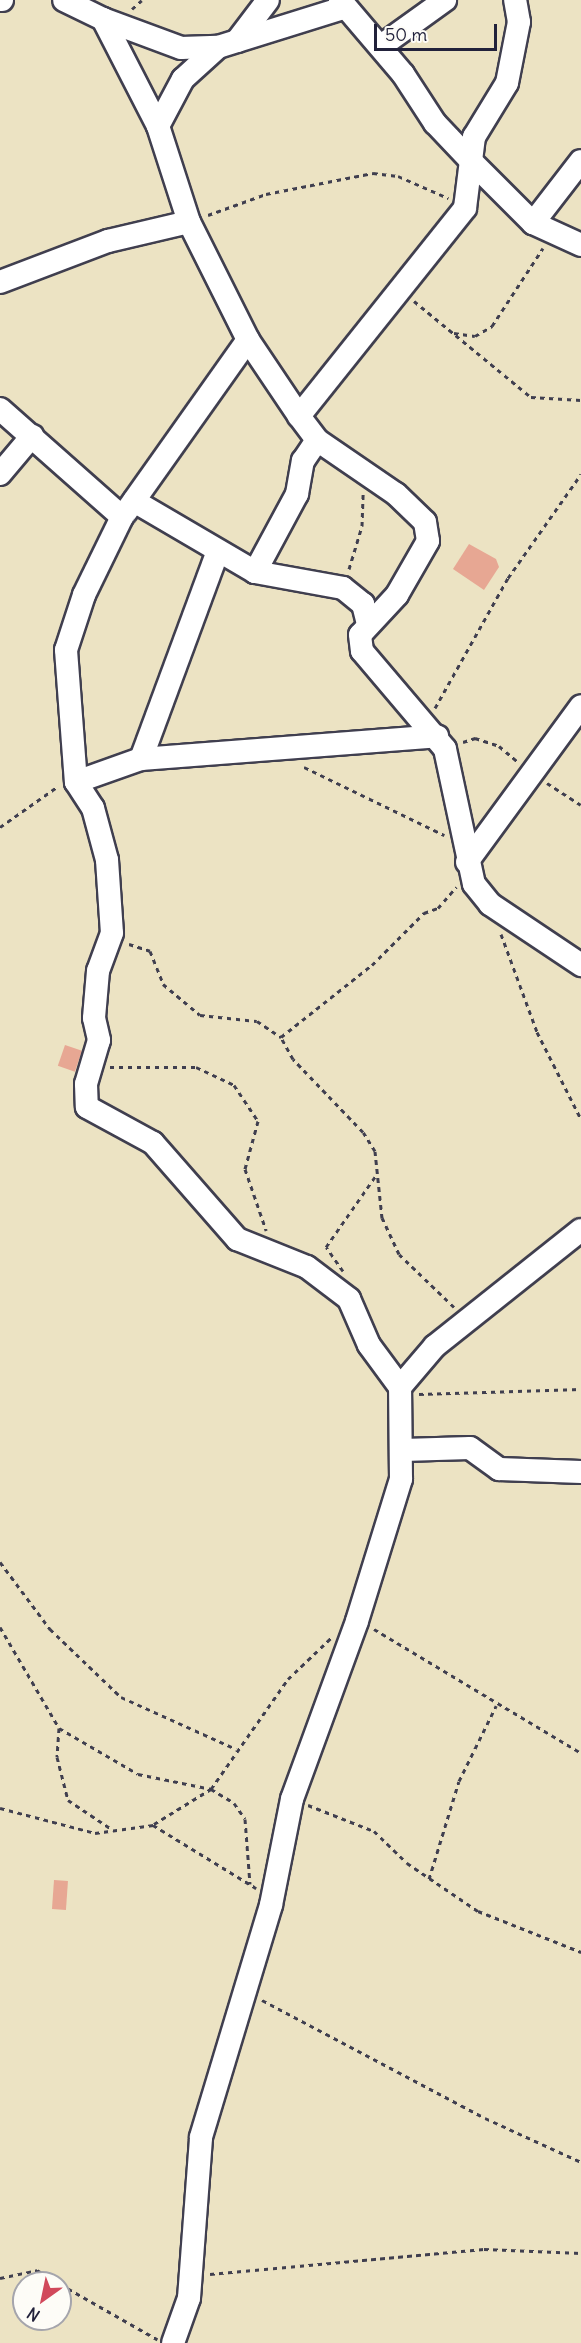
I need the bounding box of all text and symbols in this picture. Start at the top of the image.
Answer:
scale bar [377,12,500,50]
text: 50 m [385,23,427,46]
north arrow [12,2271,72,2331]
text: N [23,2303,43,2326]

